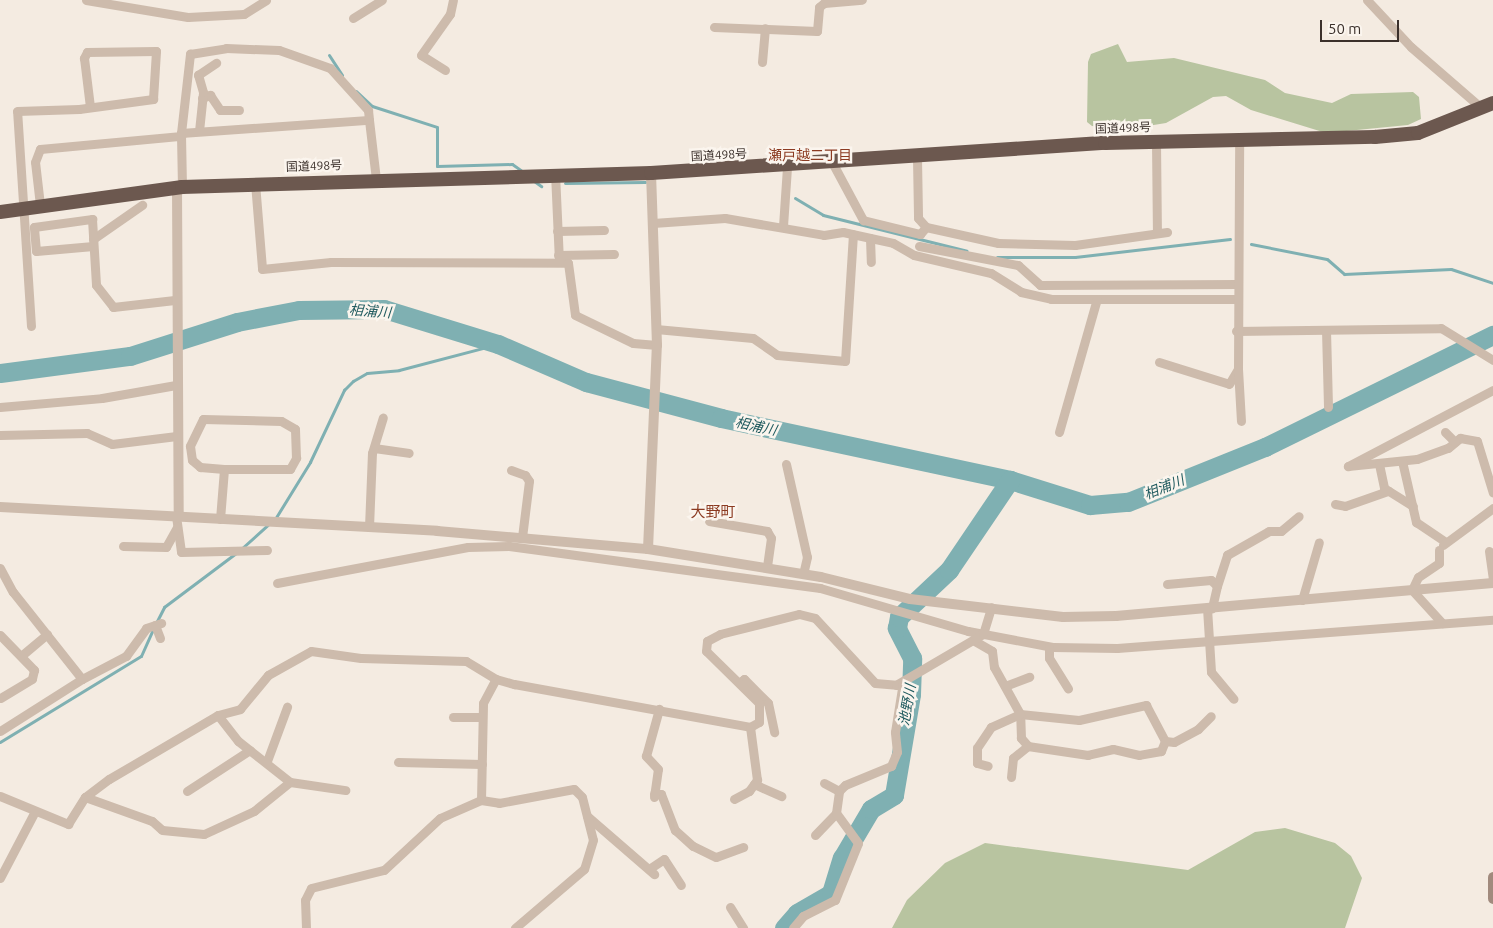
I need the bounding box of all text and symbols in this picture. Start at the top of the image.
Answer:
scale bar [1323,10,1402,42]
text: 50 m [1328,20,1361,37]
street label: 国道498号 [1095,120,1151,136]
street label: 国道498号 [691,146,747,164]
district label: 瀬戸越二丁目 [768,147,852,163]
street label: 国道498号 [286,158,342,174]
water label: 相浦川 [348,301,392,321]
water label: 相浦川 [734,413,778,439]
water label: 相浦川 [1141,471,1187,503]
district label: 大野町 [691,503,735,521]
water label: 池野川 [895,683,919,727]

